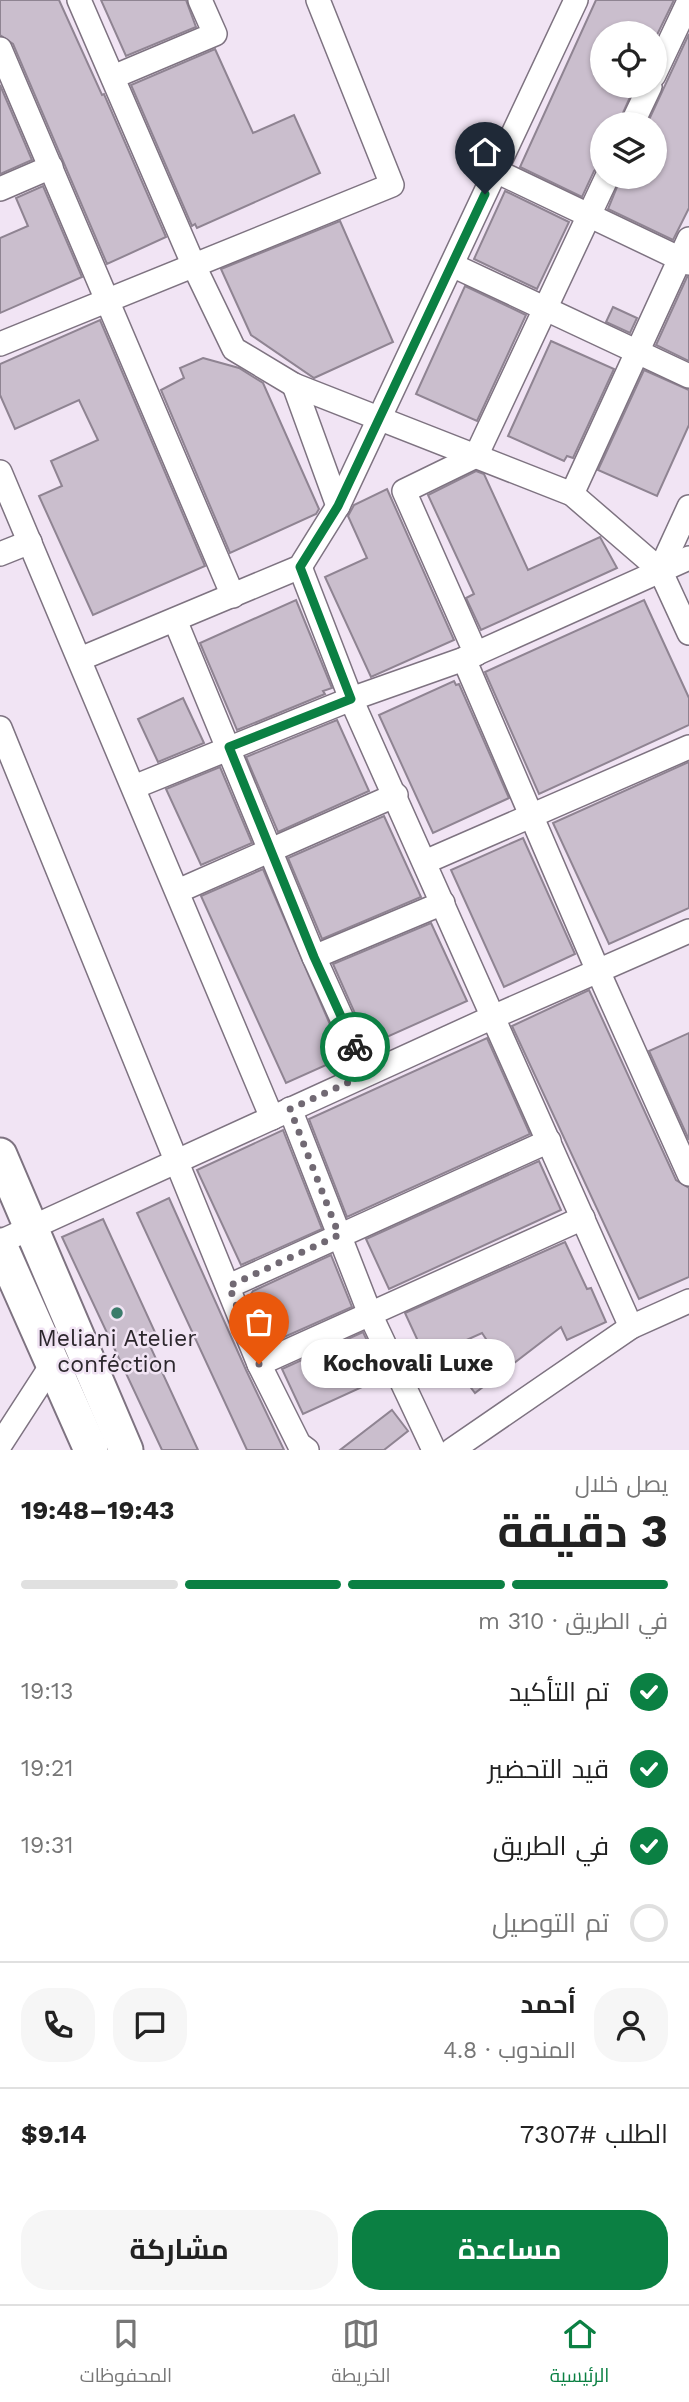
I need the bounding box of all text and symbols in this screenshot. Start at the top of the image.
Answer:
map controls [590,21,667,189]
button: locate [590,21,667,98]
button: layers [590,112,667,189]
pin [455,122,515,194]
icon: home [466,133,504,171]
courier [320,1012,390,1082]
icon: bike [336,1028,374,1066]
pin [229,1292,289,1364]
icon: bag [240,1303,278,1341]
marker: Meliani Atelier conféction [109,1305,125,1321]
place label: Meliani Atelier conféction [37,1325,197,1378]
callout: Kochovali Luxe [301,1340,514,1388]
text: Kochovali Luxe [323,1350,493,1377]
text: يصل خلال [575,1471,668,1498]
text: 19:43–19:48 [21,1495,174,1525]
text: 3 دقيقة [498,1504,668,1558]
text: في الطريق · 310 m [478,1608,668,1635]
icon: check [630,1673,668,1711]
text: تم التأكيد [509,1677,609,1707]
text: 19:13 [21,1678,73,1705]
icon: check [630,1750,668,1788]
text: قيد التحضير [488,1754,609,1784]
text: 19:21 [21,1755,73,1782]
icon: check [630,1827,668,1865]
text: في الطريق [493,1831,609,1861]
text: 19:31 [21,1832,73,1859]
text: تم التوصيل [492,1908,609,1938]
button: phone [21,1988,95,2062]
button: chat [113,1988,187,2062]
button: person [594,1988,668,2062]
text: أحمد [520,1989,576,2019]
text: المندوب · 4.8 [443,2037,576,2064]
text: $9.14 [21,2119,86,2149]
text: الطلب #7307 [520,2119,668,2149]
button: مشاركة [21,2210,338,2290]
button: مساعدة [352,2210,668,2290]
tab: المحفوظات [80,2315,172,2393]
tab: الخريطة [331,2315,391,2393]
tab: الرئيسية [550,2315,609,2393]

